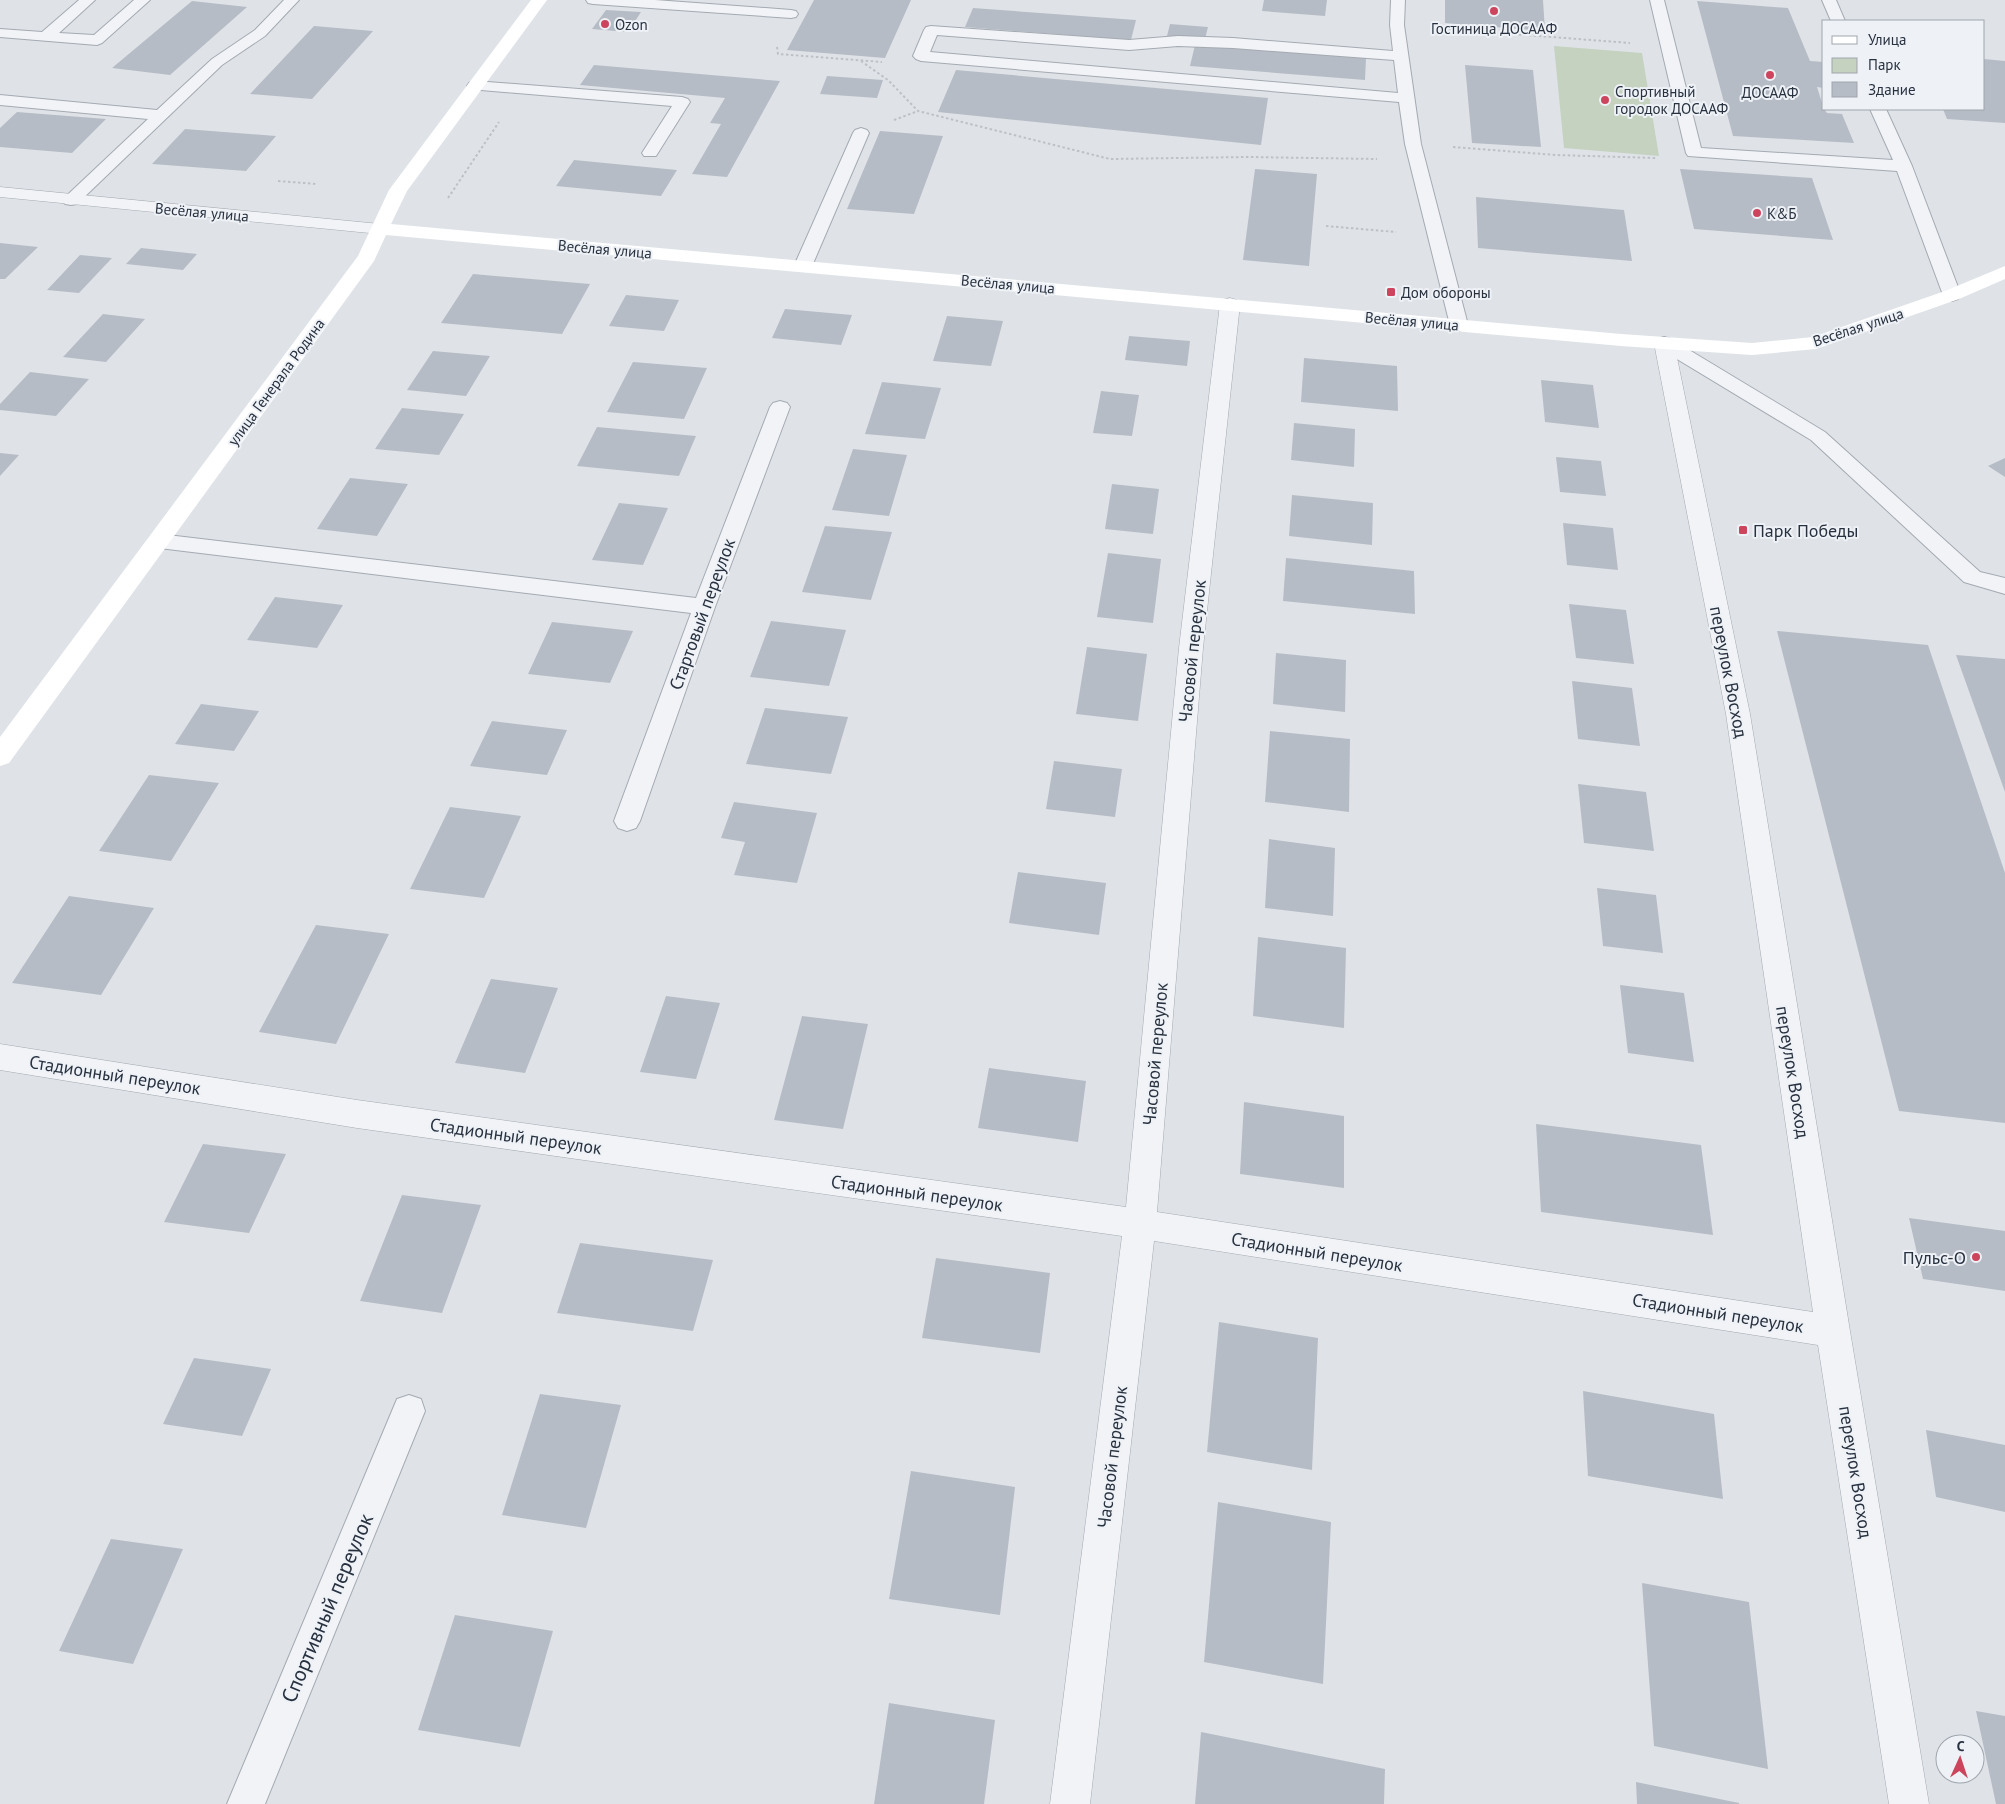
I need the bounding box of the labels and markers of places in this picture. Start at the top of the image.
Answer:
marker: Гостиница ДОСААФ [1488,5,1500,17]
place label: Ozon [615,15,648,34]
marker: Ozon [599,18,611,30]
place label: Гостиница ДОСААФ [1431,19,1557,38]
marker: ДОСААФ [1764,69,1776,81]
place label: Спортивный городок ДОСААФ [1615,82,1729,118]
place label: ДОСААФ [1742,83,1799,102]
marker: Спортивный городок ДОСААФ [1599,94,1611,106]
place label: К&Б [1767,204,1797,223]
marker: К&Б [1751,207,1763,219]
place label: Дом обороны [1401,283,1491,302]
marker: Дом обороны [1385,286,1397,298]
place label: Парк Победы [1753,519,1858,542]
marker: Парк Победы [1737,524,1749,536]
place label: Пульс-О [1903,1246,1966,1269]
marker: Пульс-О [1970,1251,1982,1263]

